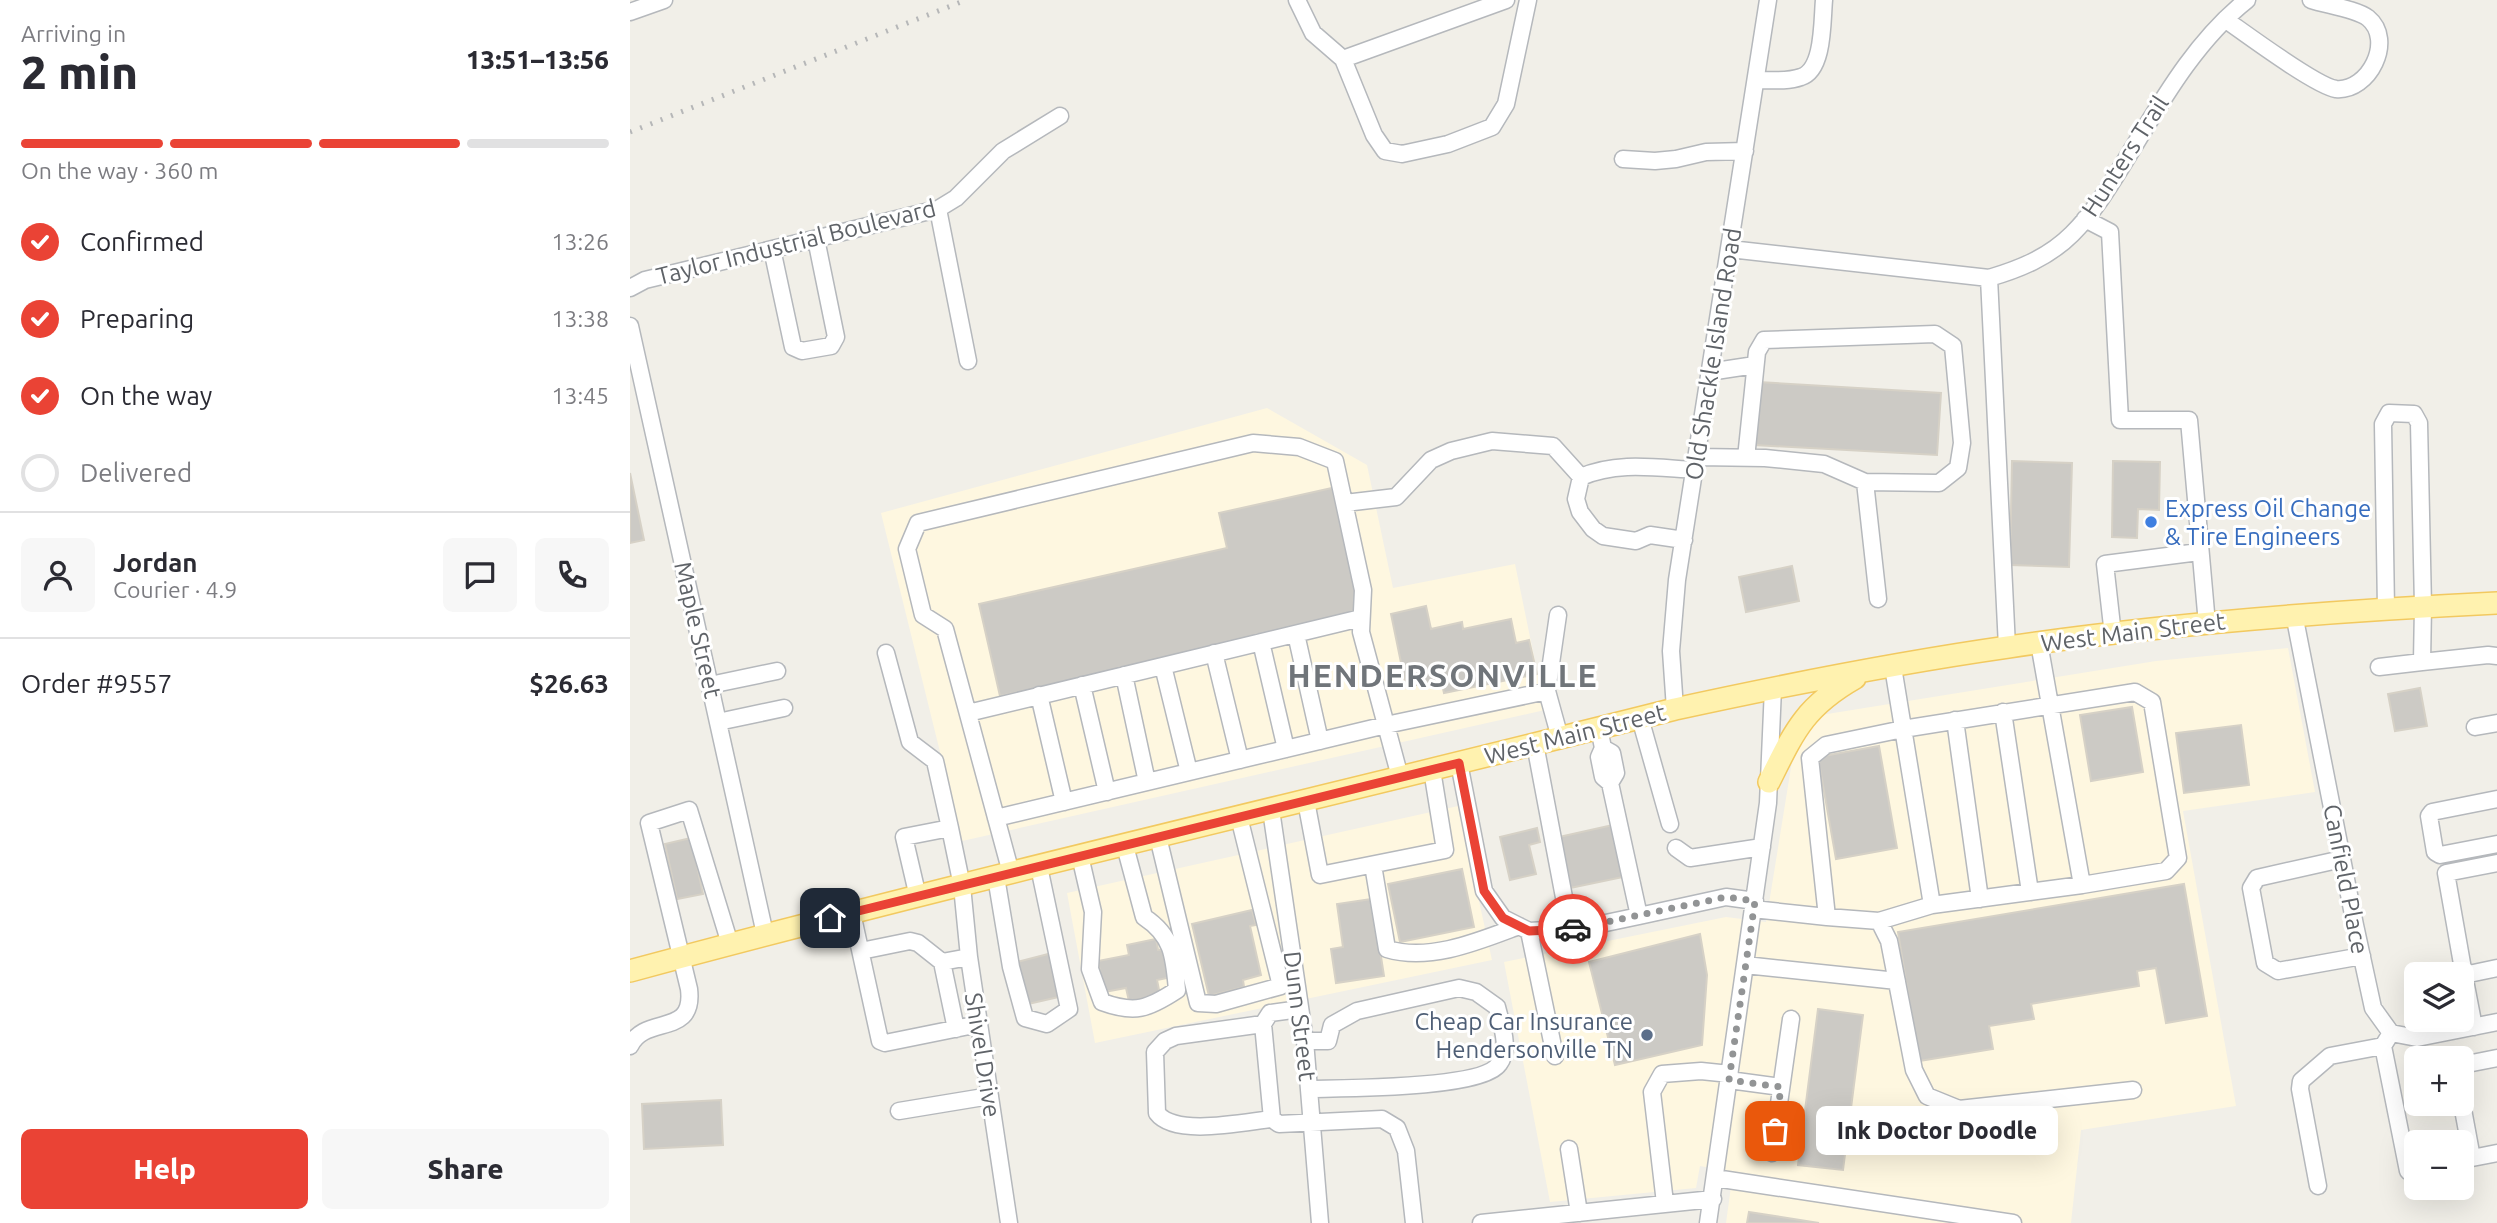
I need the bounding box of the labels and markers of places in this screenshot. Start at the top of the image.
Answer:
place label: Express Oil Change & Tire Engineers [2165,495,2371,550]
marker: Express Oil Change & Tire Engineers [2143,514,2159,530]
pin [800,888,860,948]
place label: Cheap Car Insurance Hendersonville TN [1414,1008,1633,1063]
marker: Cheap Car Insurance Hendersonville TN [1639,1027,1655,1043]
pin [1745,1101,1805,1161]
callout: Ink Doctor Doodle [1817,1106,2058,1156]

